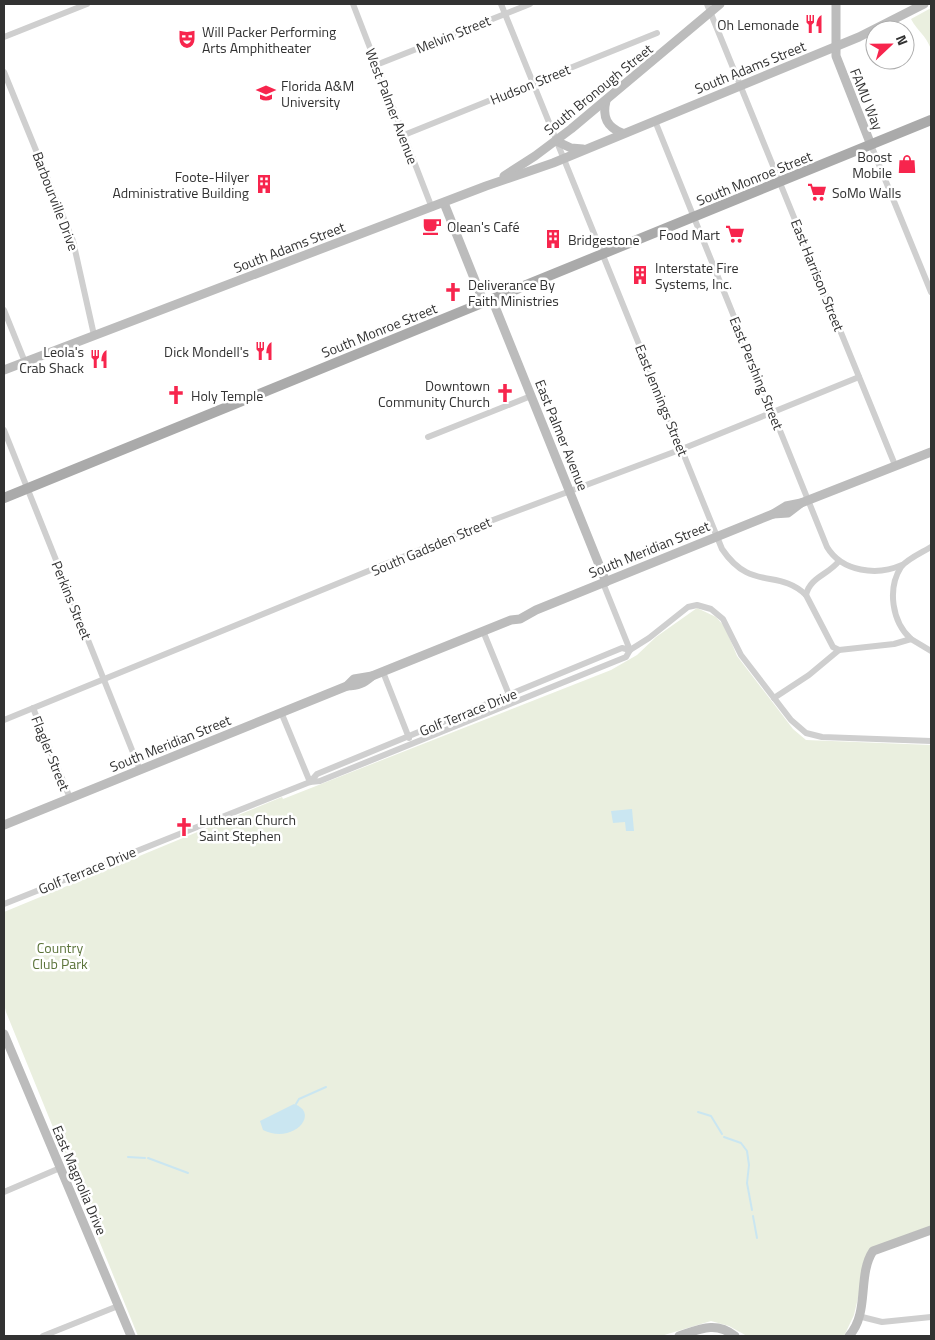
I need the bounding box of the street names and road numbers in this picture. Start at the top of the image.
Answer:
street label: Melvin Street [413,10,493,58]
street label: South Adams Street [691,35,809,99]
street label: South Bronough Street [539,38,657,140]
street label: West Palmer Avenue [360,45,424,167]
street label: Hudson Street [487,58,573,110]
street label: FAMU Way [845,65,889,133]
street label: South Monroe Street [693,145,815,211]
street label: Barbourville Drive [27,148,85,254]
street label: South Adams Street [230,216,348,278]
street label: East Harrison Street [786,216,850,334]
street label: South Monroe Street [318,297,440,363]
street label: East Pershing Street [725,313,789,433]
street label: East Jennings Street [630,341,694,459]
street label: East Palmer Avenue [530,376,594,494]
street label: South Gadsden Street [368,511,494,581]
street label: South Meridian Street [585,515,713,583]
street label: Perkins Street [47,558,97,643]
street label: Golf Terrace Drive [416,683,520,741]
street label: South Meridian Street [106,709,234,777]
street label: Flagler Street [26,712,76,794]
street label: Golf Terrace Drive [35,841,139,899]
street label: East Magnolia Drive [47,1122,113,1238]

